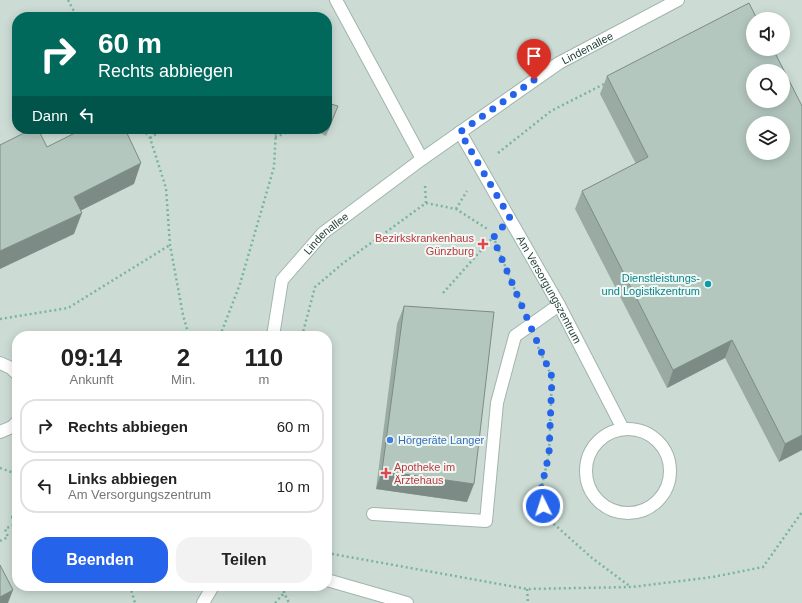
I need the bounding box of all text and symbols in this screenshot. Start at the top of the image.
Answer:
map controls [746,12,790,160]
button: sound [746,12,790,56]
icon: right [32,28,84,80]
text: 60 m [98,28,162,59]
street label: Lindenallee [560,30,615,67]
pin [517,39,551,80]
icon: arrive [523,45,545,67]
text: Rechts abbiegen [98,61,233,81]
button: search [746,64,790,108]
icon: left [76,104,98,126]
text: Dann [32,107,68,124]
button: layers [746,116,790,160]
street label: Lindenallee [301,210,351,257]
place label: Bezirkskrankenhaus Günzburg [375,232,474,257]
street label: Am Versorgungszentrum [515,234,584,345]
marker: Bezirkskrankenhaus Günzburg [477,238,489,250]
place label: Dienstleistungs- und Logistikzentrum [602,272,700,297]
marker: Dienstleistungs- und Logistikzentrum [703,279,713,289]
text: 09:14 [61,344,122,371]
text: 2 [177,344,190,371]
text: 110 [244,344,283,371]
text: Ankunft [69,372,114,387]
text: Min. [171,372,196,387]
text: m [258,372,269,387]
icon: right [34,415,56,437]
text: Rechts abbiegen [68,418,188,435]
text: 60 m [277,418,310,435]
place label: Hörgeräte Langer [398,434,485,446]
marker: Hörgeräte Langer [385,435,395,445]
place label: Apotheke im Ärztehaus [394,461,455,486]
marker: Apotheke im Ärztehaus [381,468,391,478]
text: Links abbiegen [68,470,177,487]
icon: left [34,475,56,497]
text: 10 m [277,478,310,495]
position arrow [522,485,564,527]
text: Am Versorgungszentrum [68,487,211,502]
button: Beenden [32,537,168,583]
button: Teilen [176,537,312,583]

